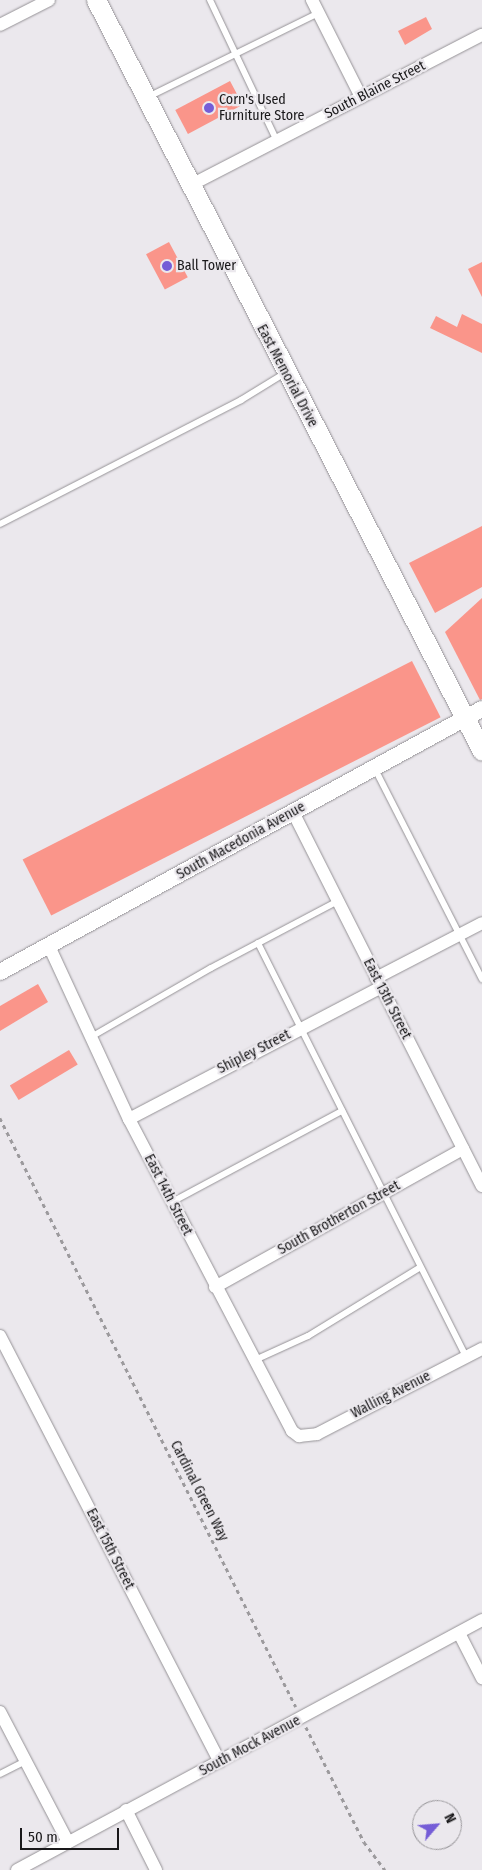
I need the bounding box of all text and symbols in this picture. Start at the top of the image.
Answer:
street label: South Blaine Street [322,57,428,123]
place label: Corn's Used Furniture Store [219,92,304,124]
marker: Corn's Used Furniture Store [203,102,215,114]
place label: Ball Tower [177,258,236,274]
marker: Ball Tower [161,260,173,272]
street label: East Memorial Drive [253,322,321,430]
street label: South Macedonia Avenue [174,799,308,883]
street label: East 13th Street [359,956,415,1042]
street label: Shipley Street [215,1026,293,1078]
street label: East 14th Street [140,1152,196,1238]
street label: South Brotherton Street [275,1177,403,1259]
street label: Walling Avenue [348,1368,434,1422]
street label: Cardinal Green Way [166,1438,232,1544]
street label: East 15th Street [82,1506,138,1592]
street label: South Mock Avenue [197,1712,303,1780]
north arrow [412,1800,462,1850]
text: N [440,1811,459,1826]
scale bar [22,1818,121,1850]
text: 50 m [28,1828,58,1846]

